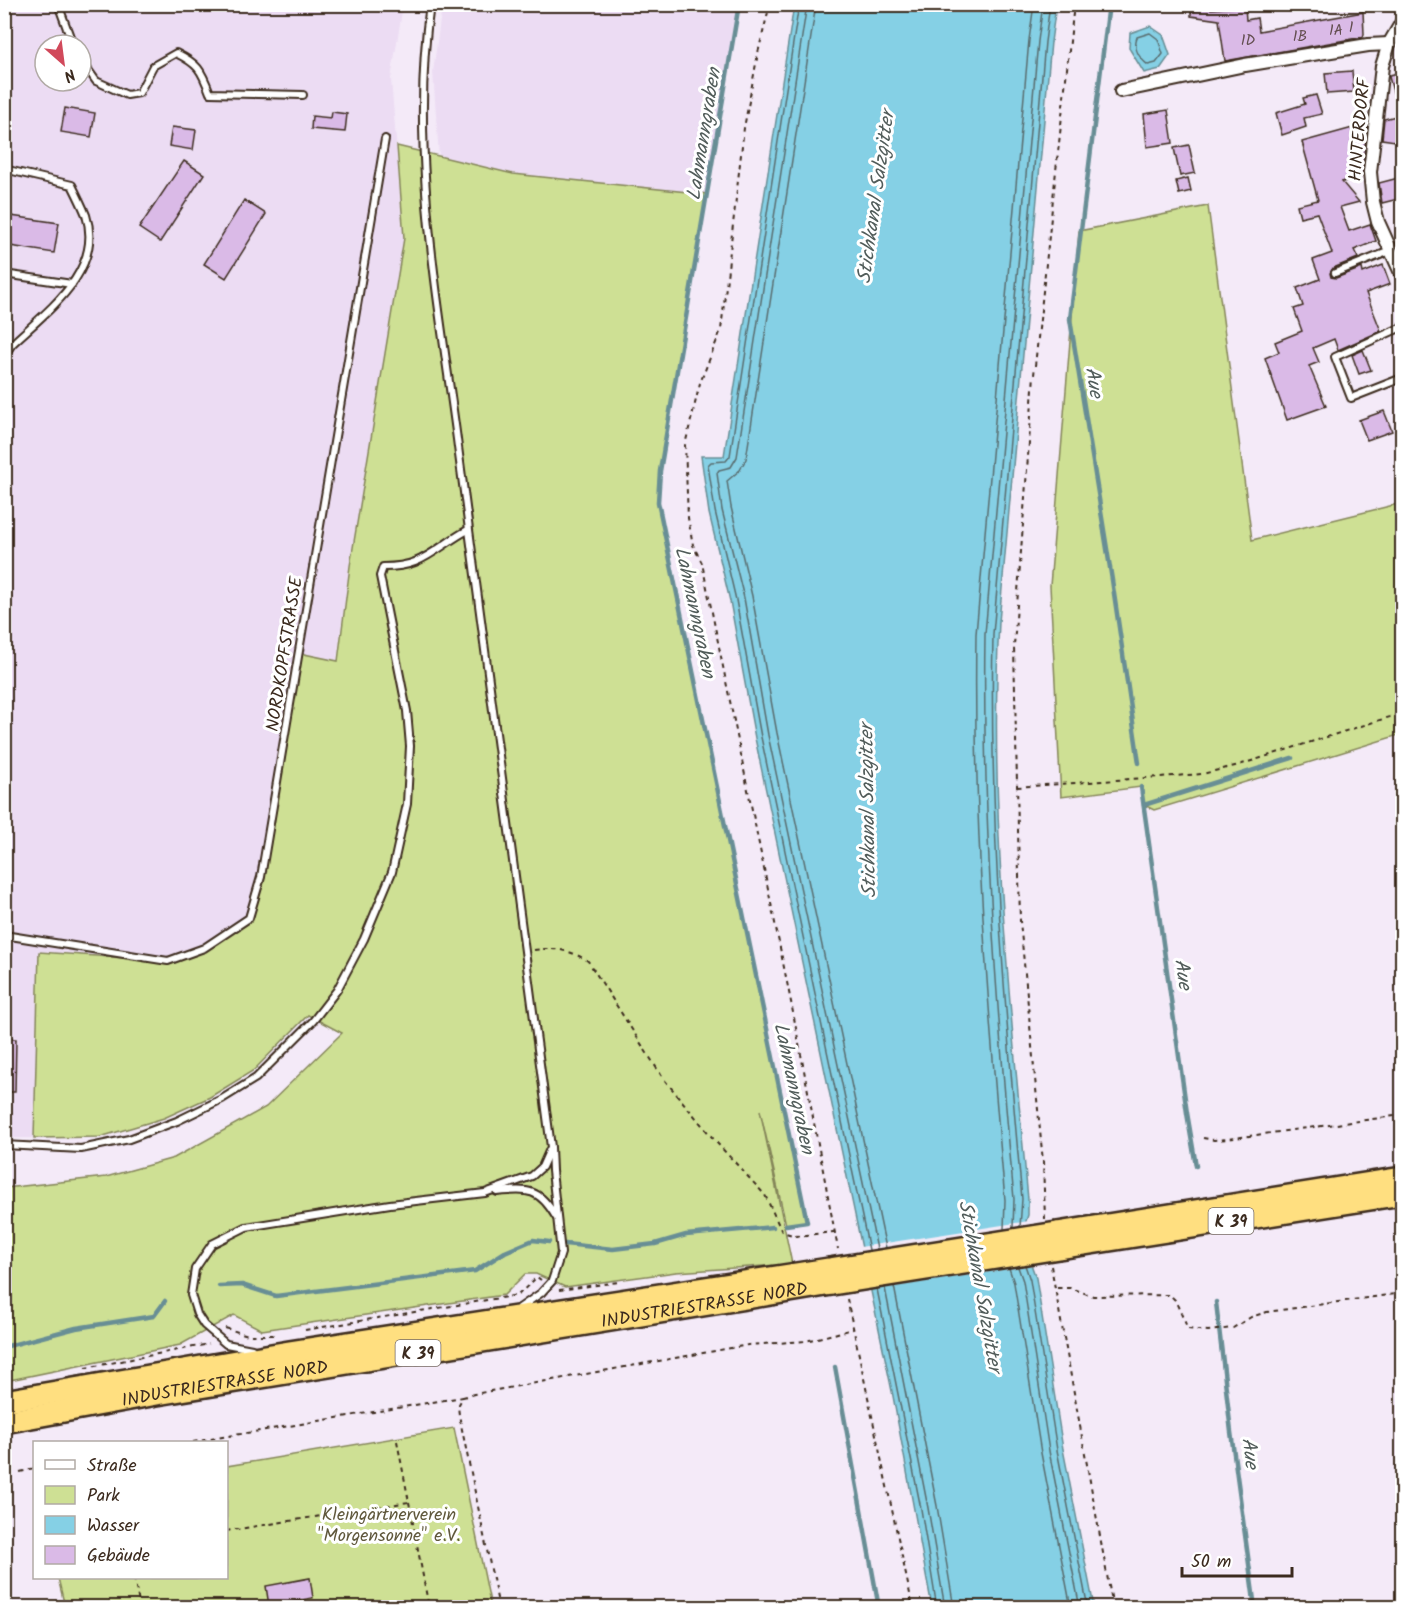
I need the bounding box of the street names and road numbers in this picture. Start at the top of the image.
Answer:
street label: HINTERDORF [1342,76,1380,183]
street label: NORDKOPFSTRASSE [259,574,312,734]
road number: K 39 [1208,1208,1254,1234]
street label: INDUSTRIESTRASSE NORD [599,1275,810,1337]
road number: K 39 [396,1340,440,1366]
street label: INDUSTRIESTRASSE NORD [119,1353,331,1416]

